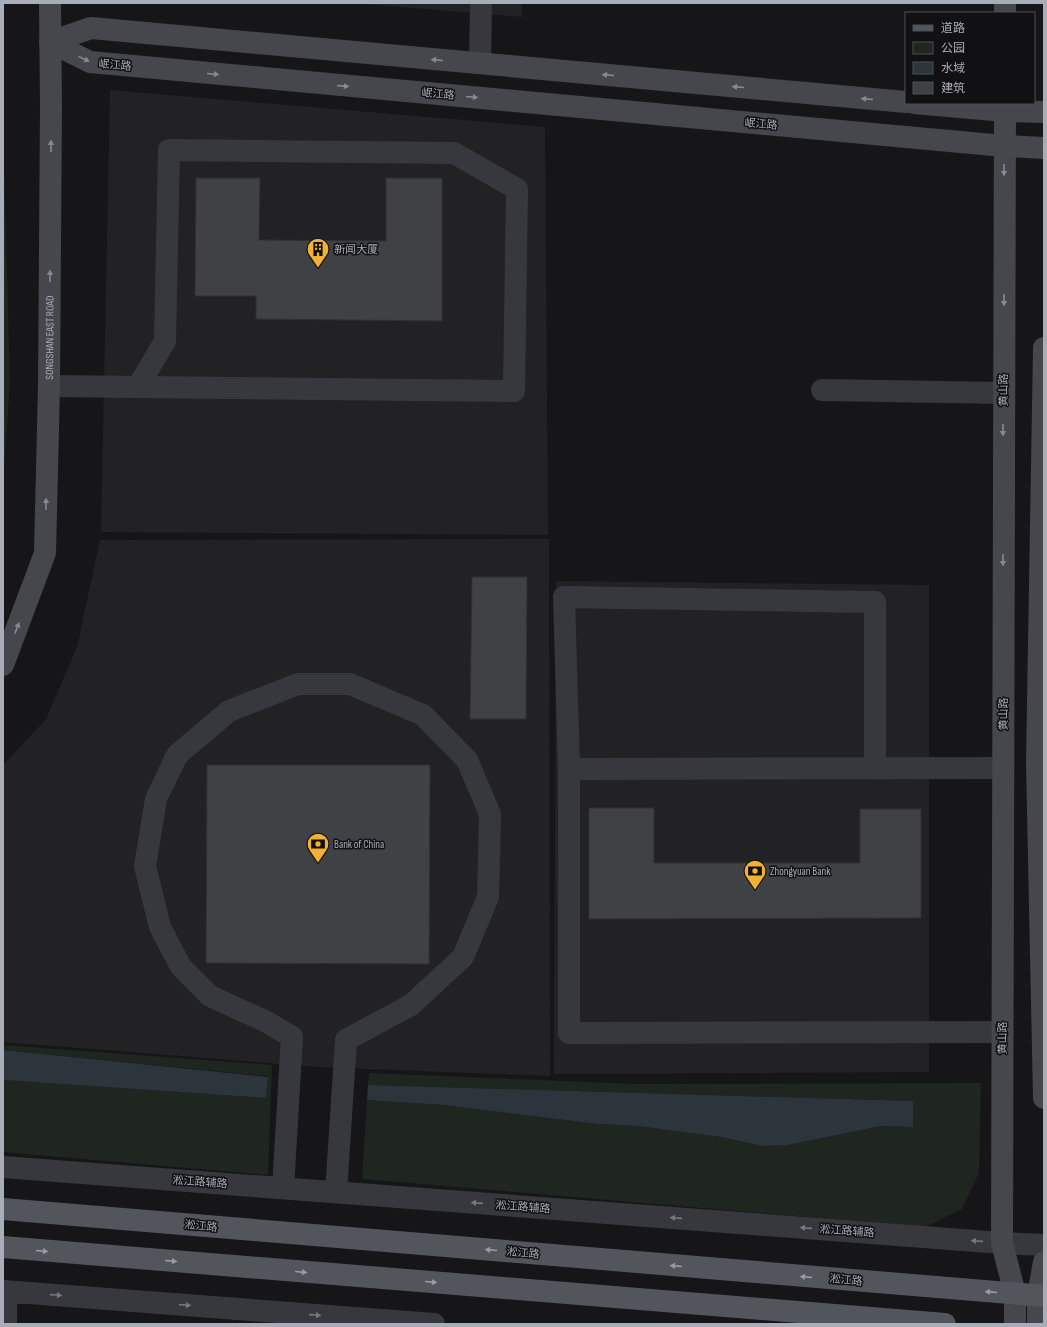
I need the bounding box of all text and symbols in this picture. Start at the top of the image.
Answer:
legend [905,12,1035,104]
text: 道路 [941,21,965,36]
text: 公园 [941,41,965,56]
one-way arrow [79,56,90,62]
one-way arrow [431,56,443,63]
street label: 岷江路 [98,57,132,73]
text: 水域 [941,61,965,76]
one-way arrow [207,70,219,77]
one-way arrow [602,72,614,79]
text: 建筑 [941,81,965,96]
one-way arrow [337,82,349,89]
one-way arrow [732,84,744,90]
street label: 岷江路 [421,86,455,102]
one-way arrow [466,94,478,101]
one-way arrow [861,95,873,102]
street label: 岷江路 [744,116,778,132]
one-way arrow [48,139,54,152]
one-way arrow [1001,164,1007,177]
building icon: 新闻大厦 [305,236,331,269]
place label: 新闻大厦 [334,243,378,256]
one-way arrow [46,270,53,282]
one-way arrow [1001,294,1007,307]
street label: SONGSHAN EAST ROAD [43,296,56,380]
street label: 黄山路 [997,374,1010,407]
one-way arrow [1000,424,1006,437]
one-way arrow [43,497,49,510]
one-way arrow [1000,554,1006,567]
one-way arrow [14,622,20,634]
street label: 黄山路 [997,698,1010,731]
bank icon: Bank of China [305,831,331,864]
place label: Bank of China [334,838,384,851]
bank icon: Zhongyuan Bank [742,858,768,891]
place label: Zhongyuan Bank [770,865,831,878]
street label: 黄山路 [996,1022,1009,1055]
street label: 淞江路辅路 [172,1174,228,1190]
street label: 淞江路辅路 [495,1199,551,1215]
one-way arrow [471,1200,483,1207]
one-way arrow [670,1215,682,1222]
street label: 淞江路 [184,1218,218,1234]
street label: 淞江路辅路 [819,1223,875,1239]
one-way arrow [800,1225,812,1232]
one-way arrow [971,1238,983,1245]
street label: 淞江路 [506,1245,540,1261]
one-way arrow [36,1247,48,1254]
one-way arrow [485,1247,497,1254]
one-way arrow [165,1258,177,1264]
one-way arrow [670,1262,682,1269]
one-way arrow [295,1268,307,1275]
street label: 淞江路 [829,1272,863,1288]
one-way arrow [800,1273,812,1280]
one-way arrow [425,1279,437,1286]
one-way arrow [985,1289,997,1296]
one-way arrow [50,1291,62,1298]
one-way arrow [179,1301,191,1308]
one-way arrow [309,1311,321,1318]

